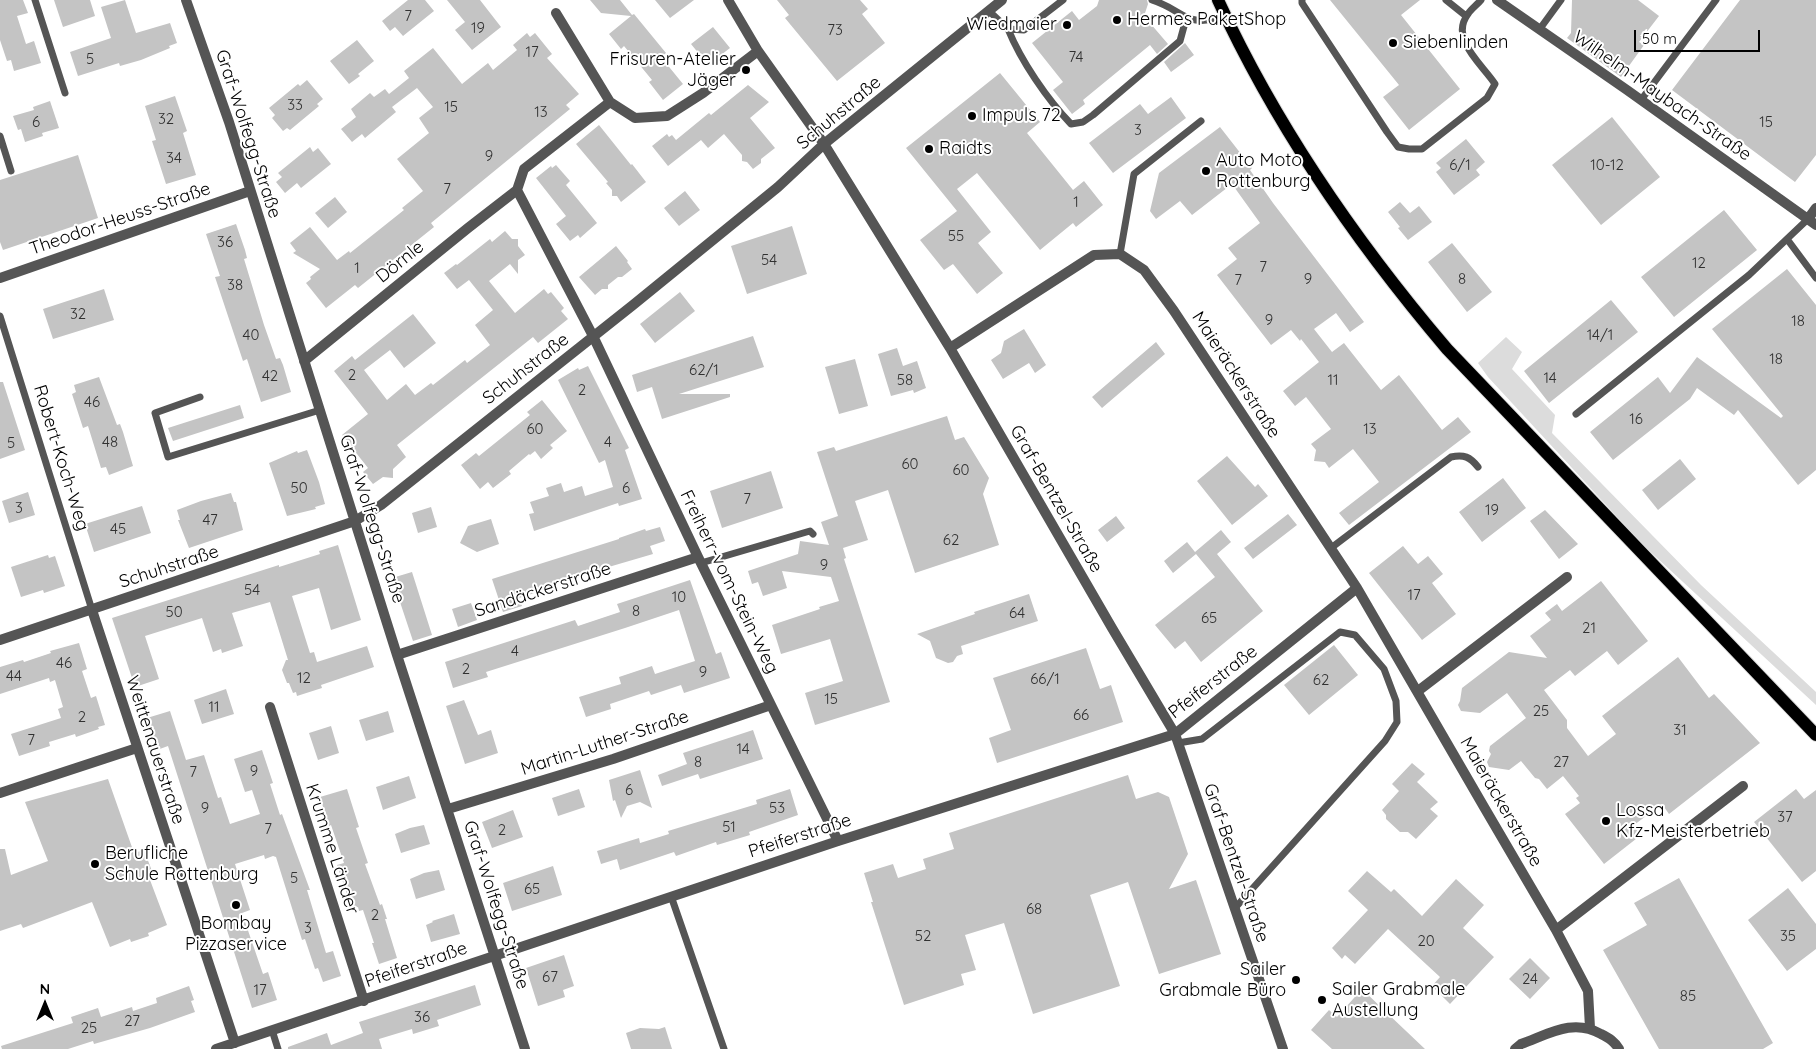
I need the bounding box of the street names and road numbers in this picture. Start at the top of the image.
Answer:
street label: Wilhelm-Maybach-Straße [1569,26,1755,166]
street label: Graf-Wolfegg-Straße [211,47,285,221]
street label: Schuhstraße [792,72,886,154]
street label: Theodor-Heuss-Straße [27,178,213,260]
street label: Dörnle [372,236,428,288]
street label: Maieräckerstraße [1187,308,1285,442]
street label: Schuhstraße [479,329,573,409]
street label: Robert-Koch-Weg [29,382,93,534]
street label: Graf-Bentzel-Straße [1005,421,1107,577]
street label: Graf-Wolfegg-Straße [335,432,409,606]
street label: Freiherr-vom-Stein-Weg [675,487,783,677]
street label: Schuhstraße [117,541,221,593]
street label: Sandäckerstraße [472,558,614,622]
street label: Pfeiferstraße [1164,641,1262,723]
street label: Weittenauerstraße [121,673,189,827]
street label: Martin-Luther-Straße [518,706,692,780]
street label: Maieräckerstraße [1455,733,1547,871]
street label: Krumme Länder [301,781,363,917]
street label: Graf-Bentzel-Straße [1199,781,1273,945]
street label: Pfeiferstraße [746,809,854,863]
street label: Graf-Wolfegg-Straße [459,818,533,992]
street label: Pfeiferstraße [362,937,470,993]

